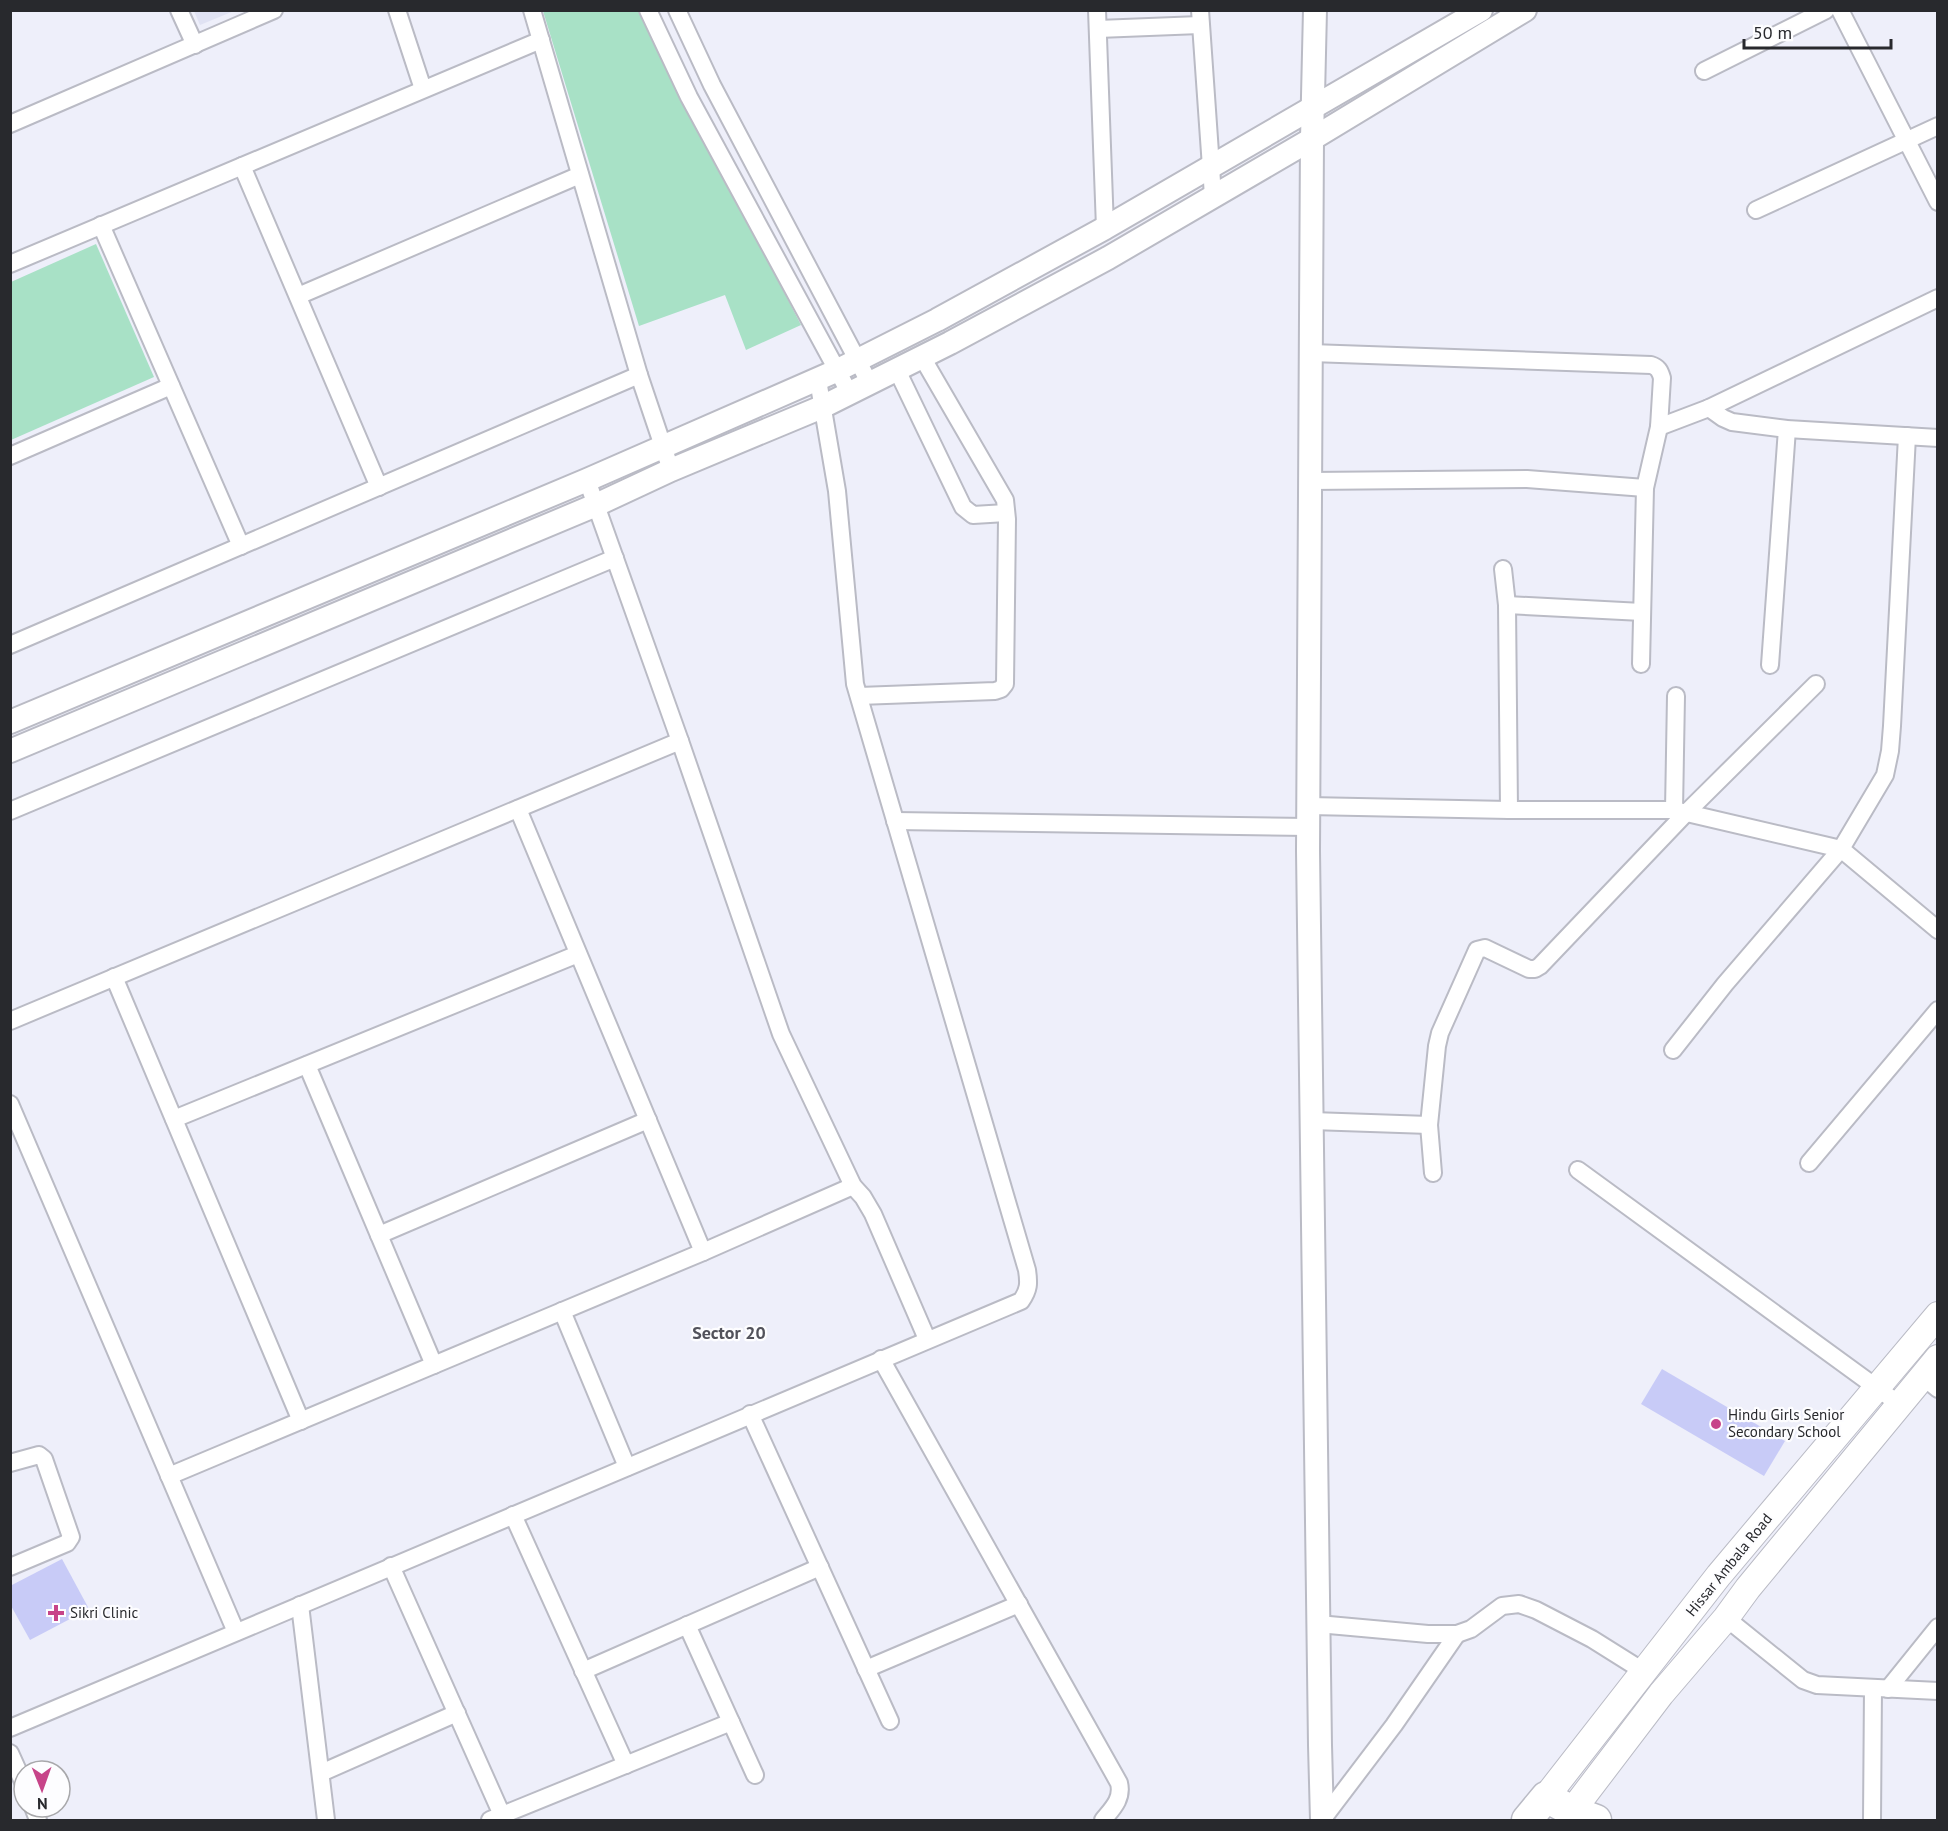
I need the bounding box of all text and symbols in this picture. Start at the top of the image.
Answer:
scale bar [1744,12,1891,50]
text: 50 m [1753,21,1792,44]
district label: Sector 20 [692,1321,766,1344]
place label: Hindu Girls Senior Secondary School [1728,1405,1844,1441]
marker: Hindu Girls Senior Secondary School [1709,1417,1723,1431]
street label: Hissar Ambala Road [1681,1509,1776,1620]
place label: Sikri Clinic [70,1603,138,1622]
marker: Sikri Clinic [47,1604,65,1622]
north arrow [12,1759,72,1819]
text: N [37,1794,48,1814]

